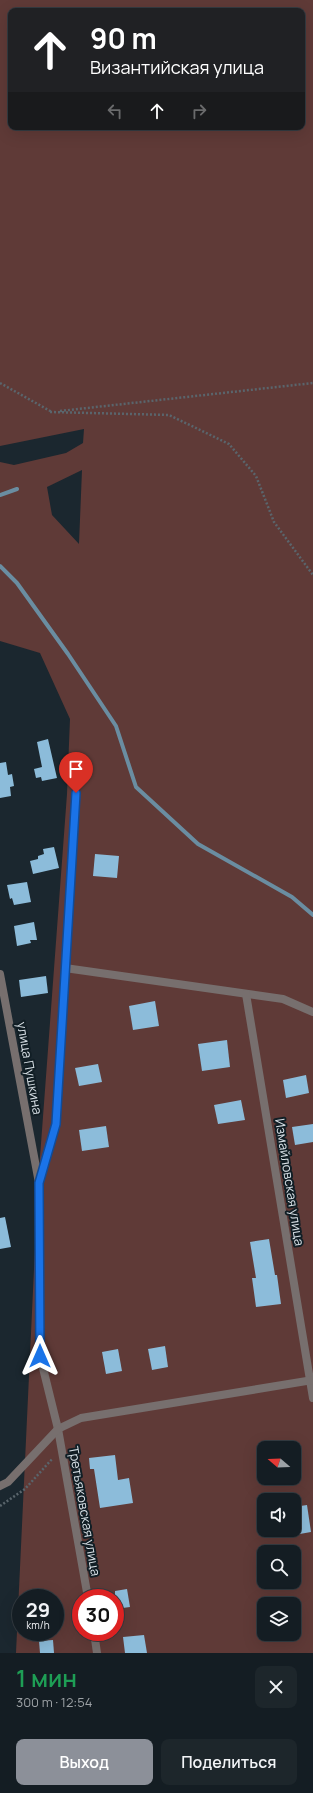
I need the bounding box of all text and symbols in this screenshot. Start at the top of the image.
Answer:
text: 90 m [90,19,157,57]
icon: ahead [24,24,76,76]
text: Византийская улица [90,55,264,79]
icon: left [104,100,126,122]
icon: ahead [146,100,168,122]
icon: right [188,100,210,122]
pin [59,752,93,793]
icon: arrive [65,758,87,780]
street label: улица Пушкина [13,1020,47,1116]
street label: Измайловская улица [271,1117,309,1247]
position arrow [19,1335,61,1377]
north arrow [257,1441,301,1485]
map controls [257,1441,301,1641]
street label: Третьяковская улица [65,1445,105,1577]
button: sound [257,1493,301,1537]
button: search [257,1545,301,1589]
speed limit sign: 30 [72,1589,124,1641]
text: 29 [26,1596,50,1623]
button: layers [257,1597,301,1641]
text: km/h [26,1618,50,1632]
text: 1 мин [16,1661,77,1694]
button: close [255,1666,297,1708]
text: 300 m · 12:54 [16,1693,92,1711]
button: Выход [16,1739,153,1785]
button: Поделиться [161,1739,297,1785]

